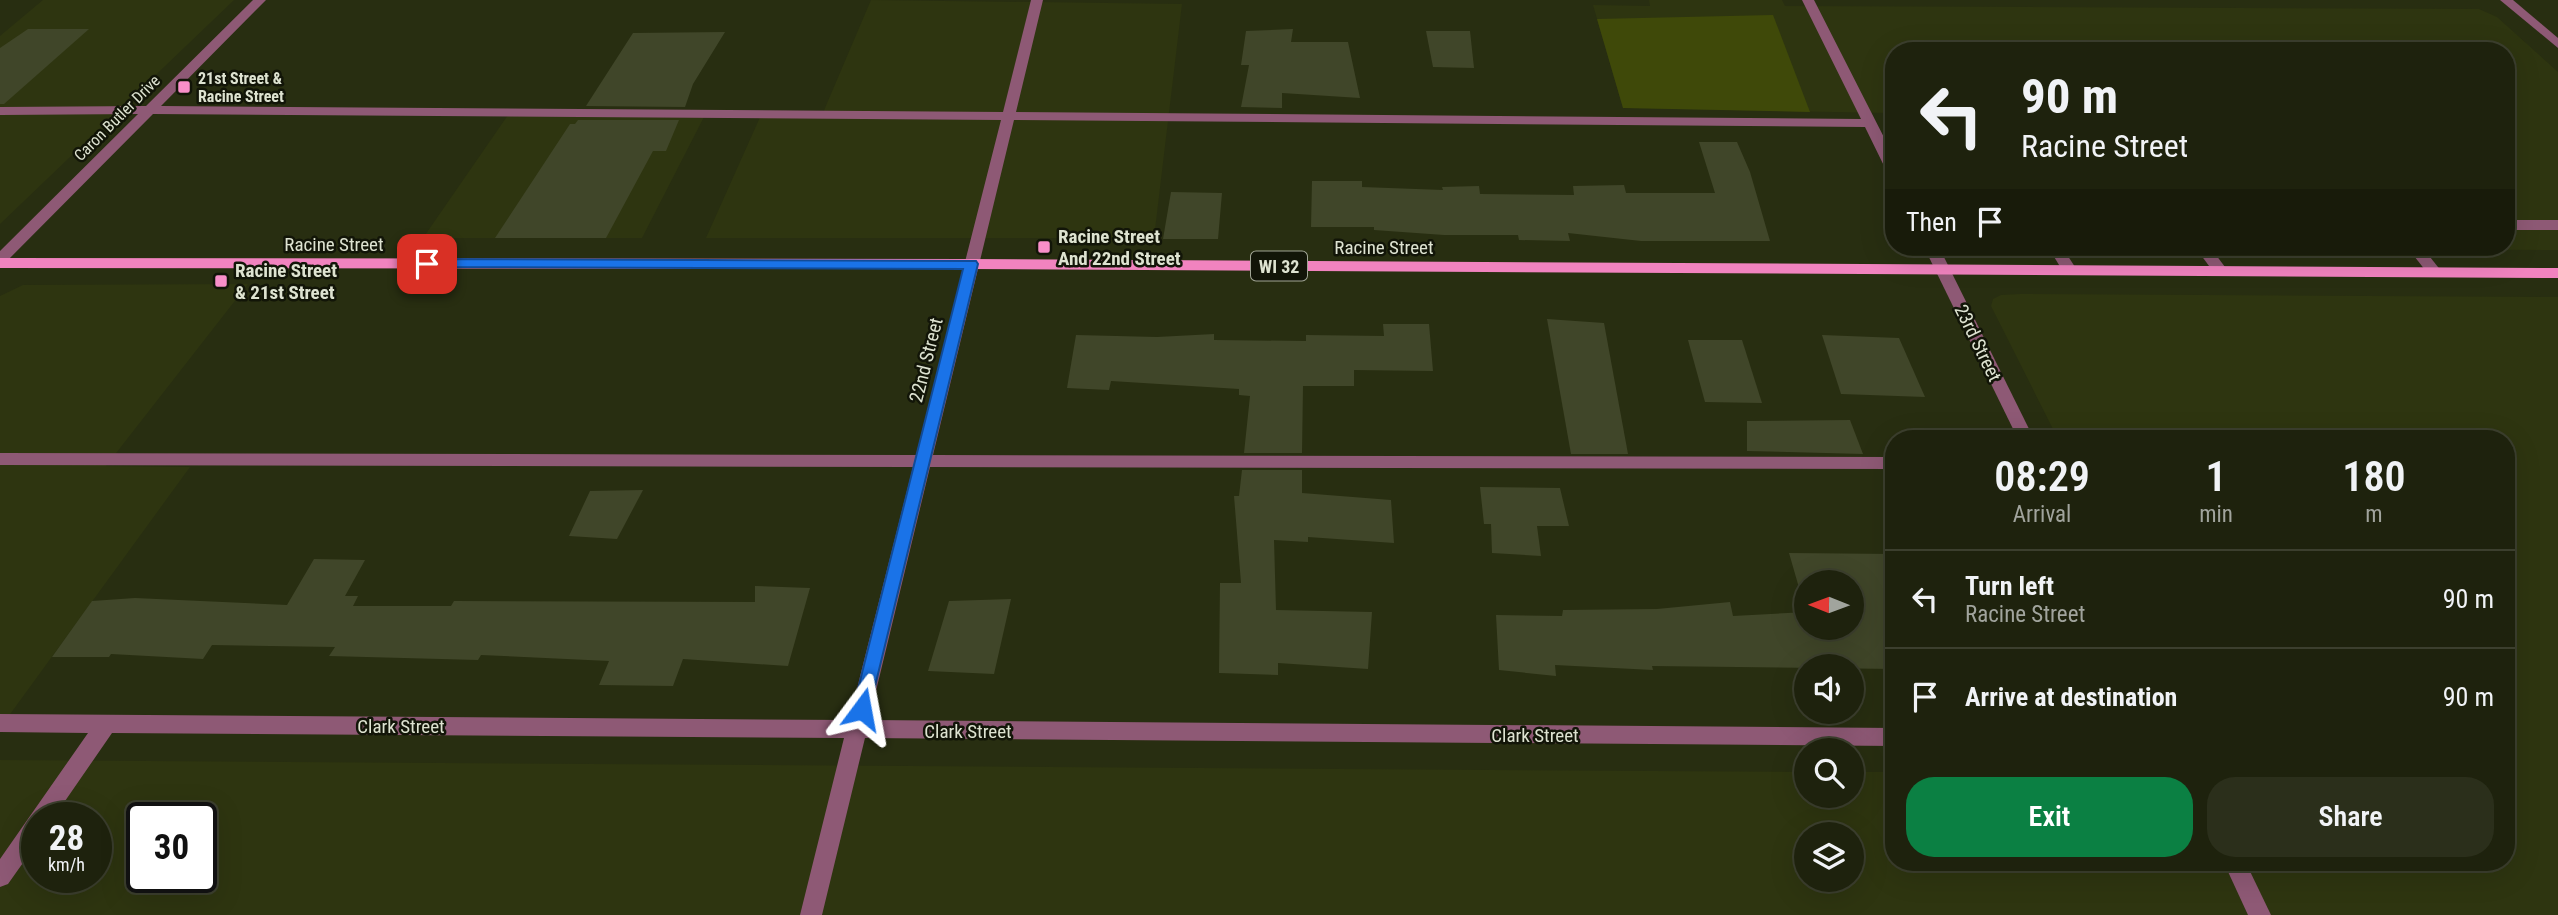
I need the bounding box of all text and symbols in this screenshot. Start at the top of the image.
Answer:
text: 90 m [2021,68,2118,125]
place label: 21st Street & Racine Street [198,69,284,106]
icon: left [1906,70,1997,161]
street label: Caron Butler Drive [70,71,164,165]
marker: 21st Street & Racine Street [176,79,192,95]
text: Racine Street [2021,127,2188,165]
icon: arrive [1971,203,2009,241]
text: Then [1906,207,1957,237]
place label: Racine Street And 22nd Street [1058,225,1181,270]
street label: Racine Street [284,233,384,256]
pin [397,234,457,294]
street label: Racine Street [1334,236,1434,259]
marker: Racine Street And 22nd Street [1036,239,1052,255]
icon: arrive [408,245,446,283]
road number: WI 32 [1251,252,1307,280]
place label: Racine Street & 21st Street [235,259,337,304]
marker: Racine Street & 21st Street [213,273,229,289]
street label: 23rd Street [1950,301,2006,385]
street label: 22nd Street [904,315,948,405]
text: 08:29 [1994,452,2090,501]
text: 1 [2206,452,2227,501]
text: 180 [2342,452,2406,501]
text: Arrival [2013,501,2071,528]
text: min [2199,501,2233,528]
text: m [2365,501,2383,528]
north arrow [1794,570,1864,640]
map controls [1794,570,1864,892]
text: Turn left [1965,571,2054,601]
icon: left [1906,580,1944,618]
text: 90 m [2443,584,2494,614]
text: Racine Street [1965,601,2085,628]
button: sound [1794,654,1864,724]
position arrow [825,672,899,746]
icon: arrive [1906,678,1944,716]
text: Arrive at destination [1965,682,2177,712]
text: 90 m [2443,682,2494,712]
street label: Clark Street [357,715,445,738]
street label: Clark Street [924,720,1012,743]
street label: Clark Street [1491,724,1579,747]
button: search [1794,738,1864,808]
button: Exit [1906,777,2193,857]
button: Share [2207,777,2494,857]
speed limit sign: 30 [126,802,217,893]
text: 28 [49,818,84,859]
button: layers [1794,822,1864,892]
text: km/h [48,854,85,875]

